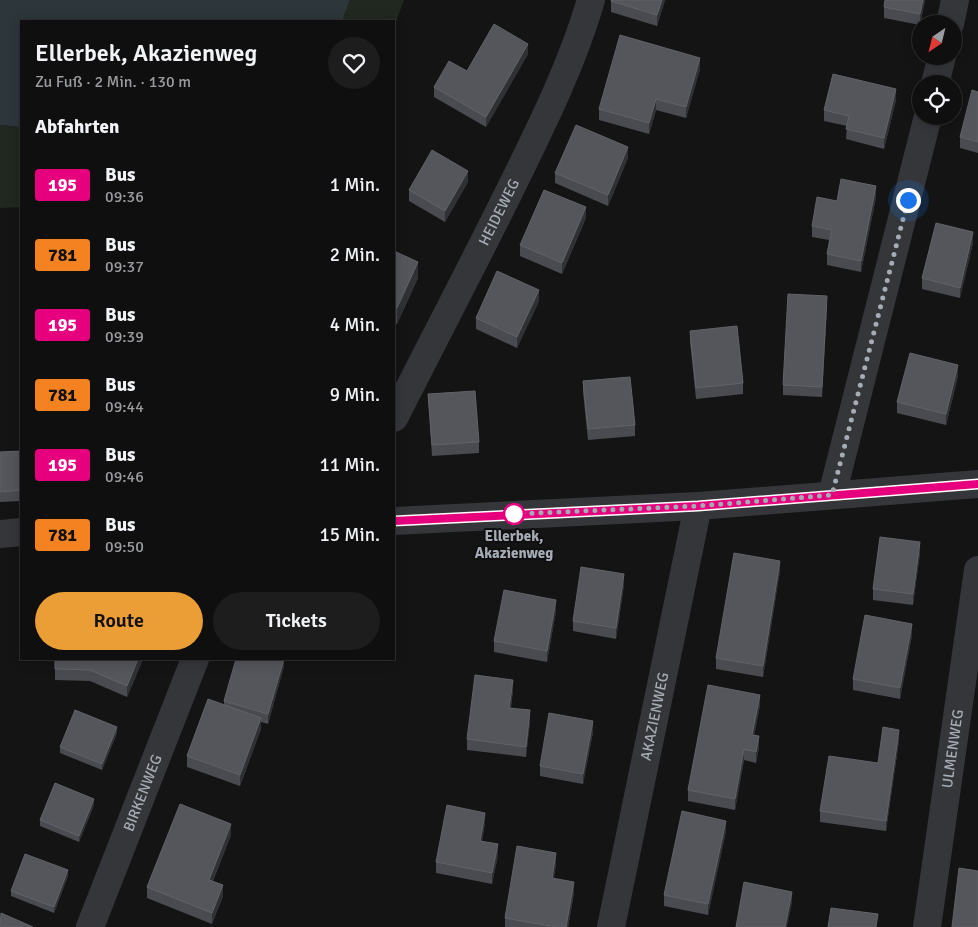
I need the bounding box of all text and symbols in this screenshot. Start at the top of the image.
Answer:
north arrow [912,15,962,65]
map controls [912,15,962,125]
button: heart [328,37,380,89]
text: Ellerbek, Akazienweg [35,38,257,68]
text: Zu Fuß · 2 Min. · 130 m [35,72,191,92]
button: locate [912,75,962,125]
text: Abfahrten [35,115,119,139]
text: Bus [105,163,136,187]
text: 1 Min. [330,173,380,197]
text: 195 [48,174,77,196]
street label: HEIDEWEG [475,176,523,248]
text: 09:36 [105,187,144,207]
your location [896,188,921,213]
text: Bus [105,233,136,257]
text: 2 Min. [330,243,380,267]
text: 781 [48,244,77,266]
text: 09:37 [105,257,144,277]
text: Bus [105,303,136,327]
text: 4 Min. [330,313,380,337]
text: 195 [48,314,77,336]
text: 09:39 [105,327,144,347]
text: Bus [105,373,136,397]
text: 9 Min. [330,383,380,407]
text: 781 [48,384,77,406]
text: 09:44 [105,397,144,417]
text: Bus [105,443,136,467]
text: 11 Min. [319,453,380,477]
text: 195 [48,454,77,476]
text: 09:46 [105,467,144,487]
marker: Ellerbek, Akazienweg [503,503,525,525]
text: Bus [105,513,136,537]
text: 15 Min. [319,523,380,547]
text: 781 [48,524,77,546]
place label: Ellerbek, Akazienweg [475,527,553,562]
text: 09:50 [105,537,144,557]
button: Route [35,592,203,650]
button: Tickets [213,592,380,650]
street label: AKAZIENWEG [637,671,672,762]
street label: ULMENWEG [938,708,967,789]
street label: BIRKENWEG [119,752,166,834]

